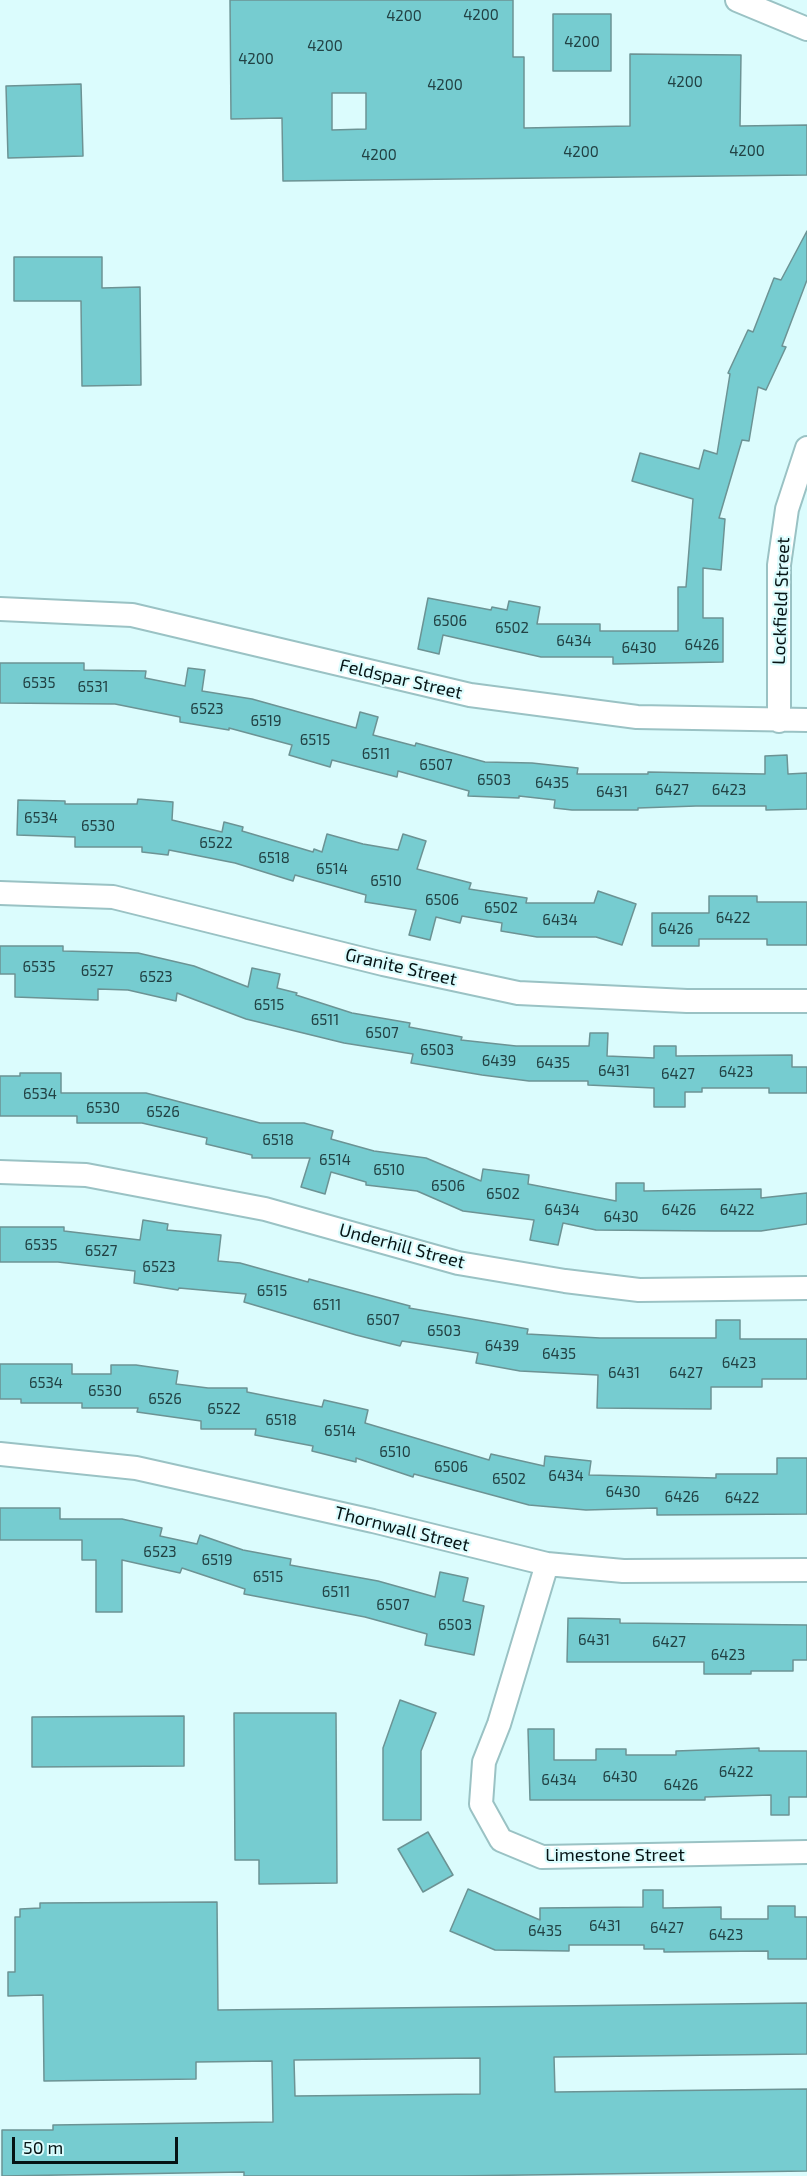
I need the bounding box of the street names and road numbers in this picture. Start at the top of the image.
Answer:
street label: Lockfield Street [768,537,794,665]
street label: Feldspar Street [337,654,465,704]
street label: Granite Street [343,944,459,990]
street label: Underhill Street [337,1219,467,1273]
street label: Thornwall Street [332,1502,472,1556]
street label: Limestone Street [545,1844,685,1866]

